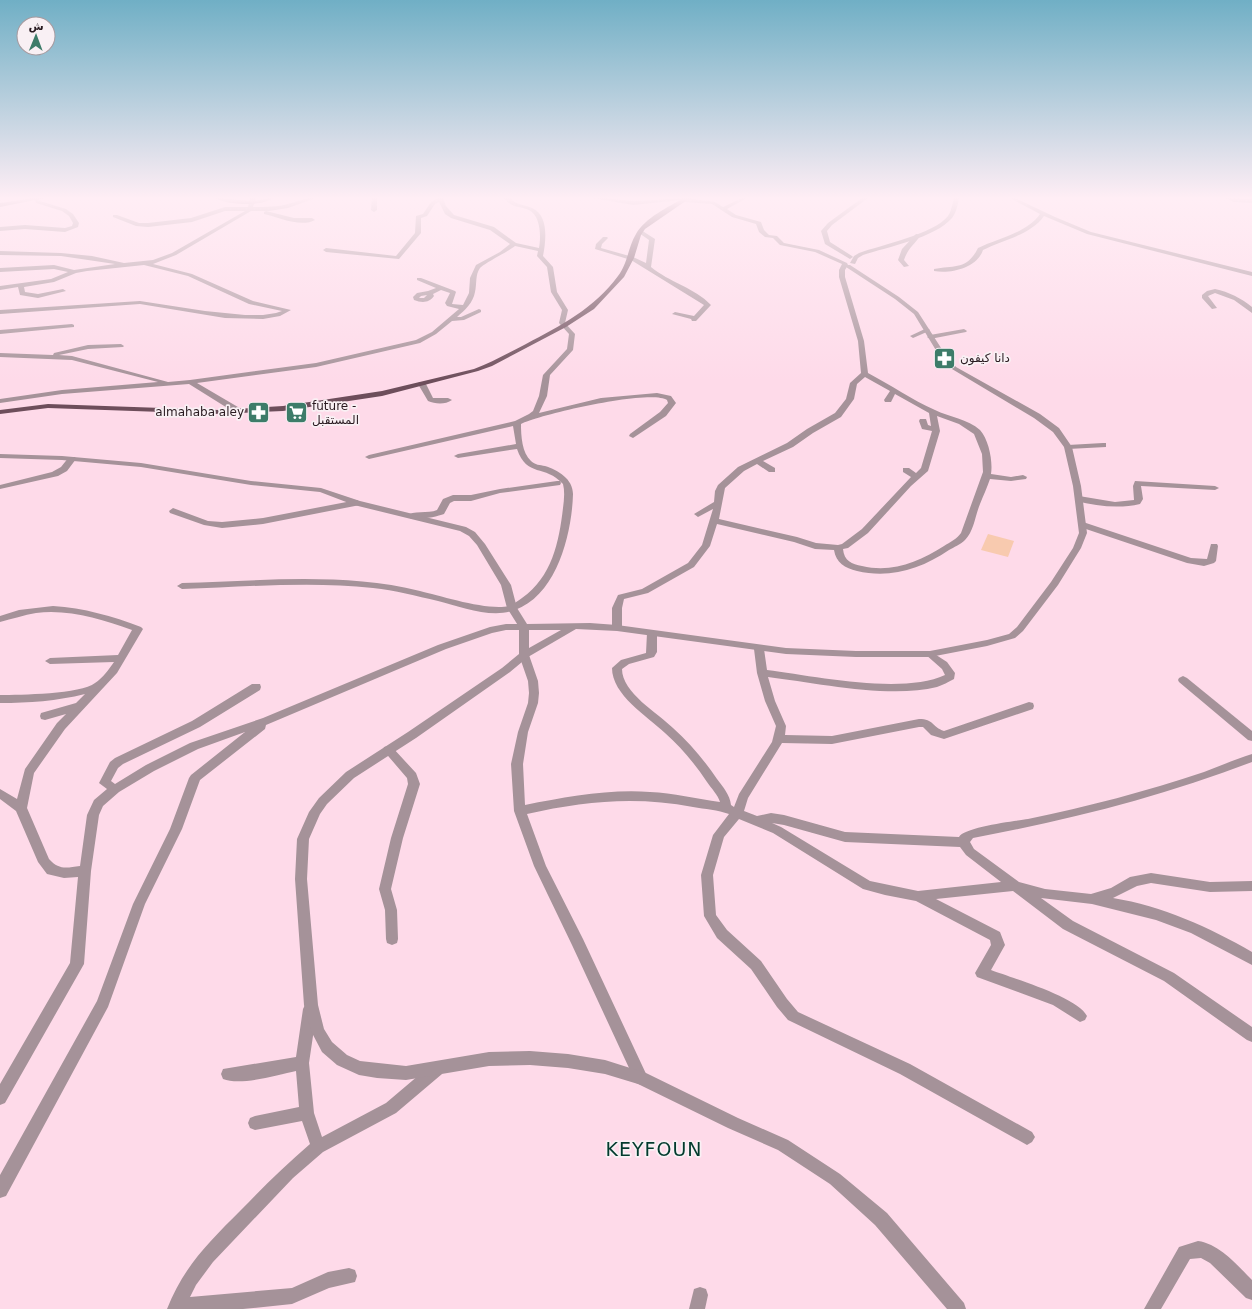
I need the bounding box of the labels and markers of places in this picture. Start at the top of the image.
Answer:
pharmacy icon: دانا كيفون [932,345,958,371]
place label: دانا كيفون [960,351,1010,366]
pharmacy icon: almahaba aley [246,399,272,425]
place label: future - المستقبل [312,399,359,427]
supermarket icon: future - المستقبل [283,400,309,426]
place label: almahaba aley [155,405,244,419]

